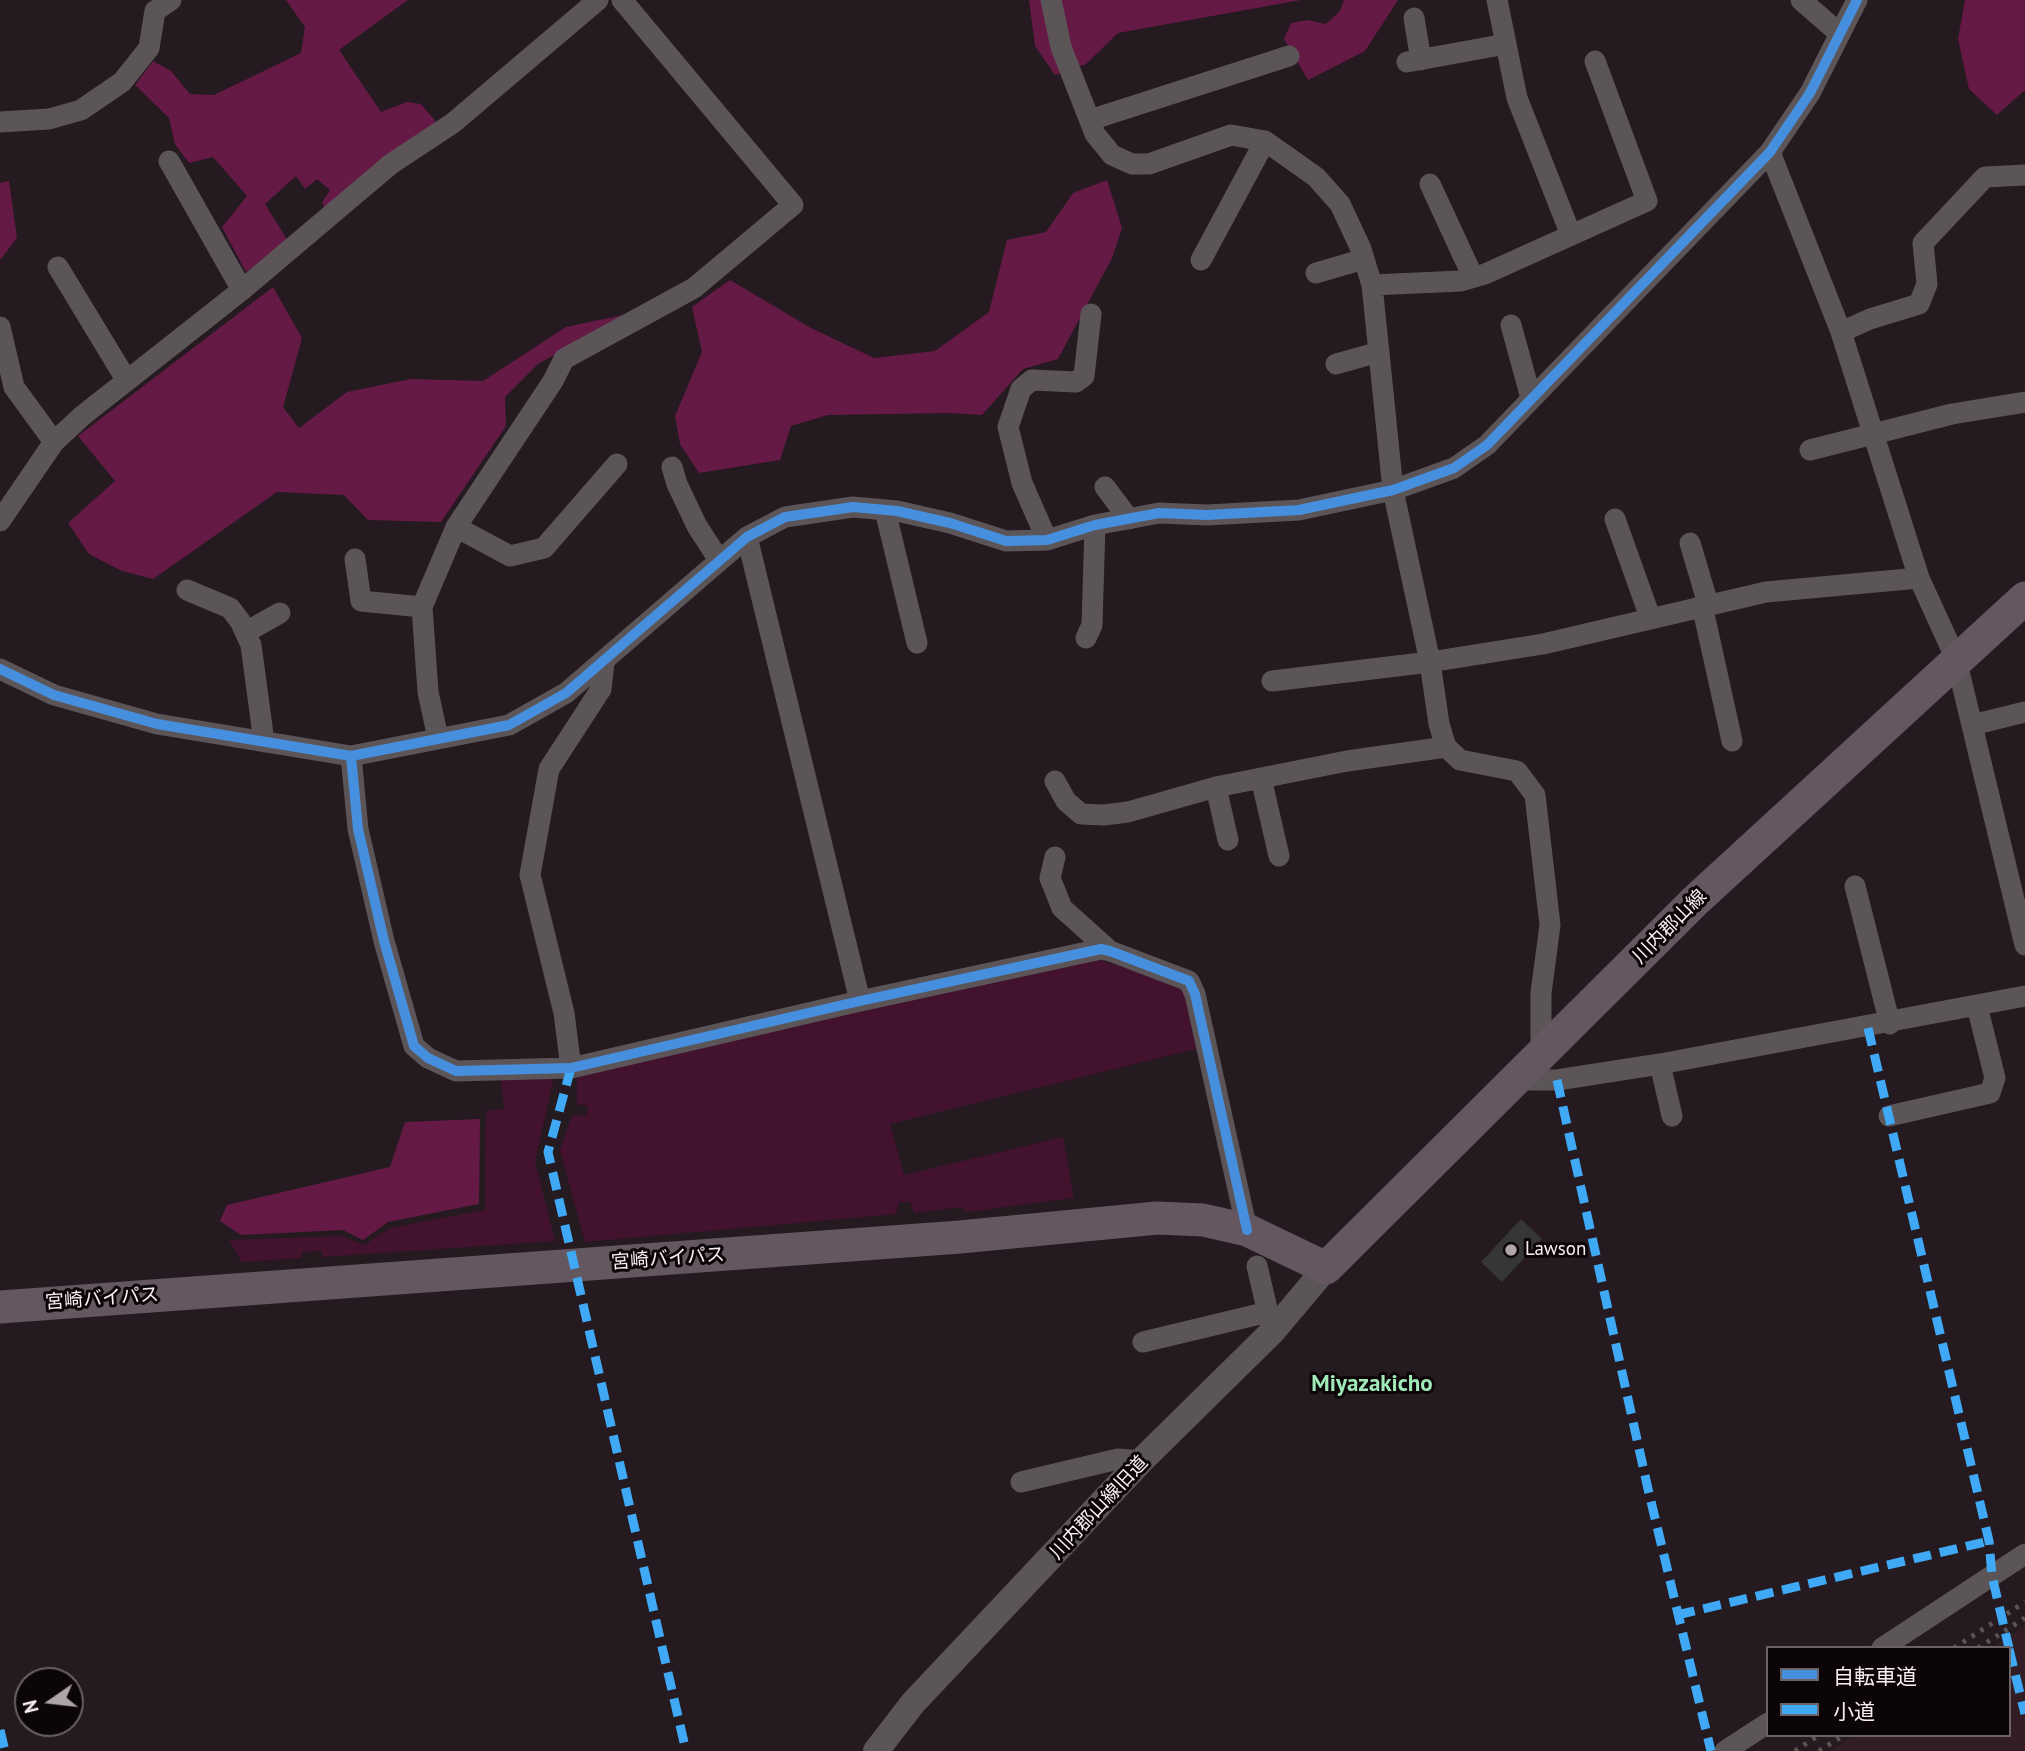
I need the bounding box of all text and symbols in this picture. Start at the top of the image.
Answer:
street label: 川内郡山線 [1628,885,1712,969]
place label: Lawson [1525,1239,1586,1261]
marker: Lawson [1503,1242,1519,1258]
street label: 宮崎バイパス [610,1244,726,1274]
street label: 宮崎バイパス [44,1284,160,1314]
district label: Miyazakicho [1311,1370,1433,1398]
street label: 川内郡山線旧道 [1045,1452,1153,1564]
legend [1766,1646,2011,1737]
text: 自転車道 [1833,1663,1917,1690]
north arrow [14,1667,84,1737]
text: N [17,1698,44,1716]
text: 小道 [1833,1698,1875,1725]

